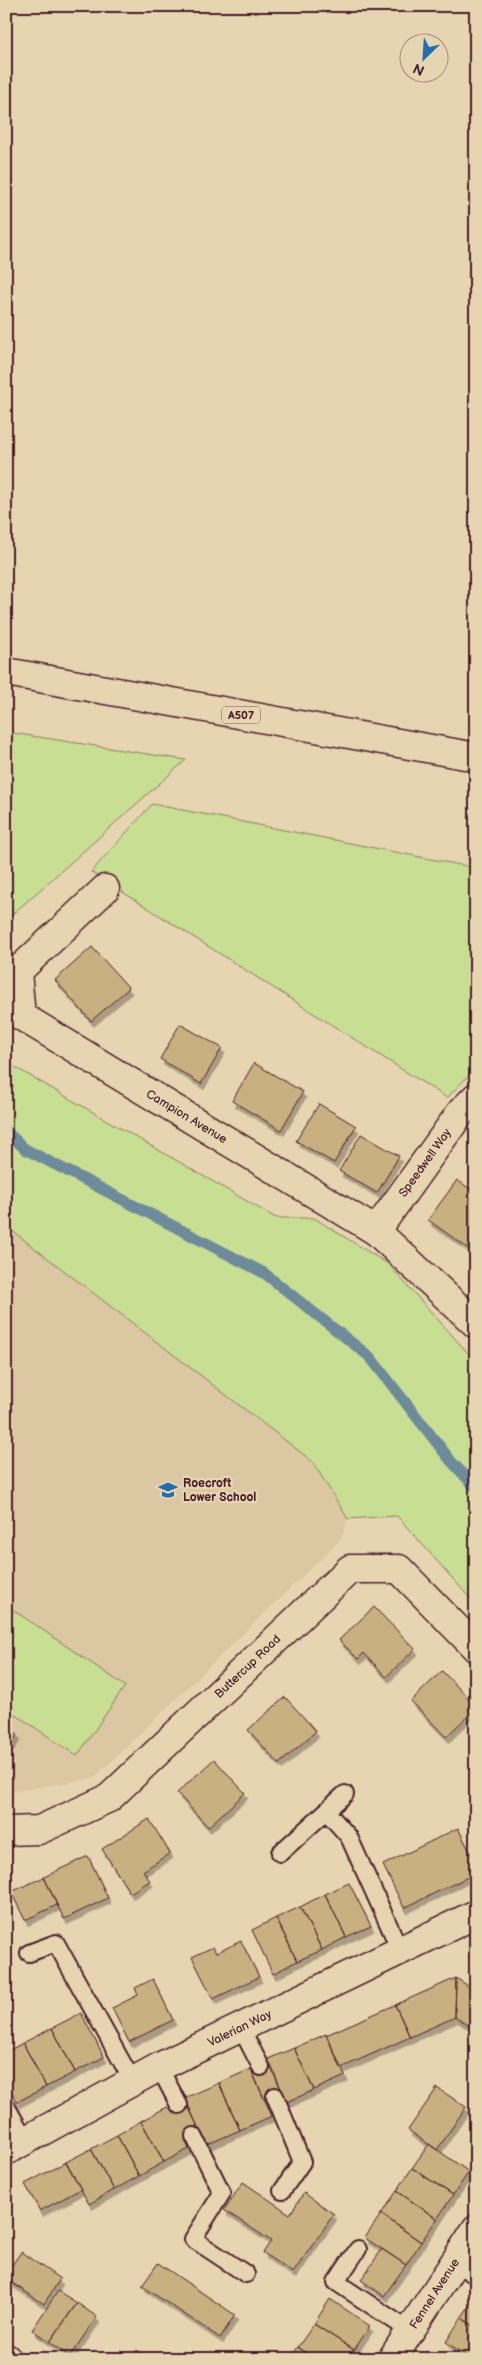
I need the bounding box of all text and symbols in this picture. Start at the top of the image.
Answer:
north arrow [400,32,450,82]
text: N [410,59,427,79]
road number: A507 [222,706,260,724]
street label: Campion Avenue [143,1086,230,1147]
street label: Speedwell Way [395,1125,455,1200]
place label: Roecroft Lower School [183,1476,256,1505]
school or university icon: Roecroft Lower School [157,1479,179,1501]
street label: Buttercup Road [211,1631,284,1701]
street label: Valerian Way [205,2006,274,2050]
street label: Fennel Avenue [406,2255,463,2332]

